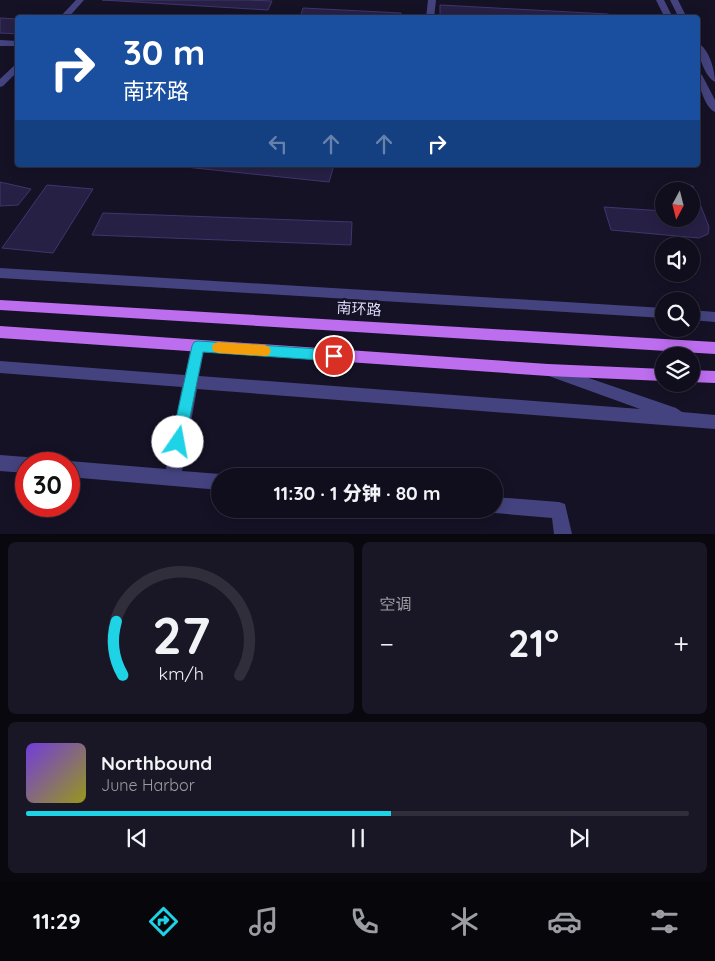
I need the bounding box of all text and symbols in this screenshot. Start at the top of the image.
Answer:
text: 30 m [123,30,205,74]
icon: right [40,35,105,100]
text: 南环路 [123,77,189,105]
icon: left [264,130,292,158]
icon: ahead [317,130,345,158]
icon: ahead [370,130,398,158]
icon: right [423,130,451,158]
north arrow [655,182,700,228]
map controls [655,182,700,392]
button: sound [655,237,700,282]
button: search [655,292,700,337]
street label: 南环路 [336,298,382,319]
pin [313,335,355,377]
icon: arrive [320,342,348,370]
button: layers [655,347,700,392]
position arrow [151,415,203,467]
speed limit sign: 30 [15,452,80,517]
text: 11:30 · 1 分钟 · 80 m [273,481,441,505]
text: 空调 [380,594,412,614]
text: 27 [152,602,210,667]
text: 21° [508,619,559,667]
text: − [380,626,394,661]
text: + [673,626,689,661]
text: km/h [158,662,203,684]
text: Northbound [101,751,212,775]
text: June Harbor [101,775,195,795]
icon: previous [123,824,151,852]
icon: pause [344,824,372,852]
icon: next [565,824,593,852]
icon: directions [146,904,181,939]
icon: music [246,904,281,939]
icon: phone [347,904,382,939]
icon: climate [447,904,482,939]
icon: car [547,904,582,939]
icon: filters [647,904,682,939]
text: 11:29 [33,907,81,935]

